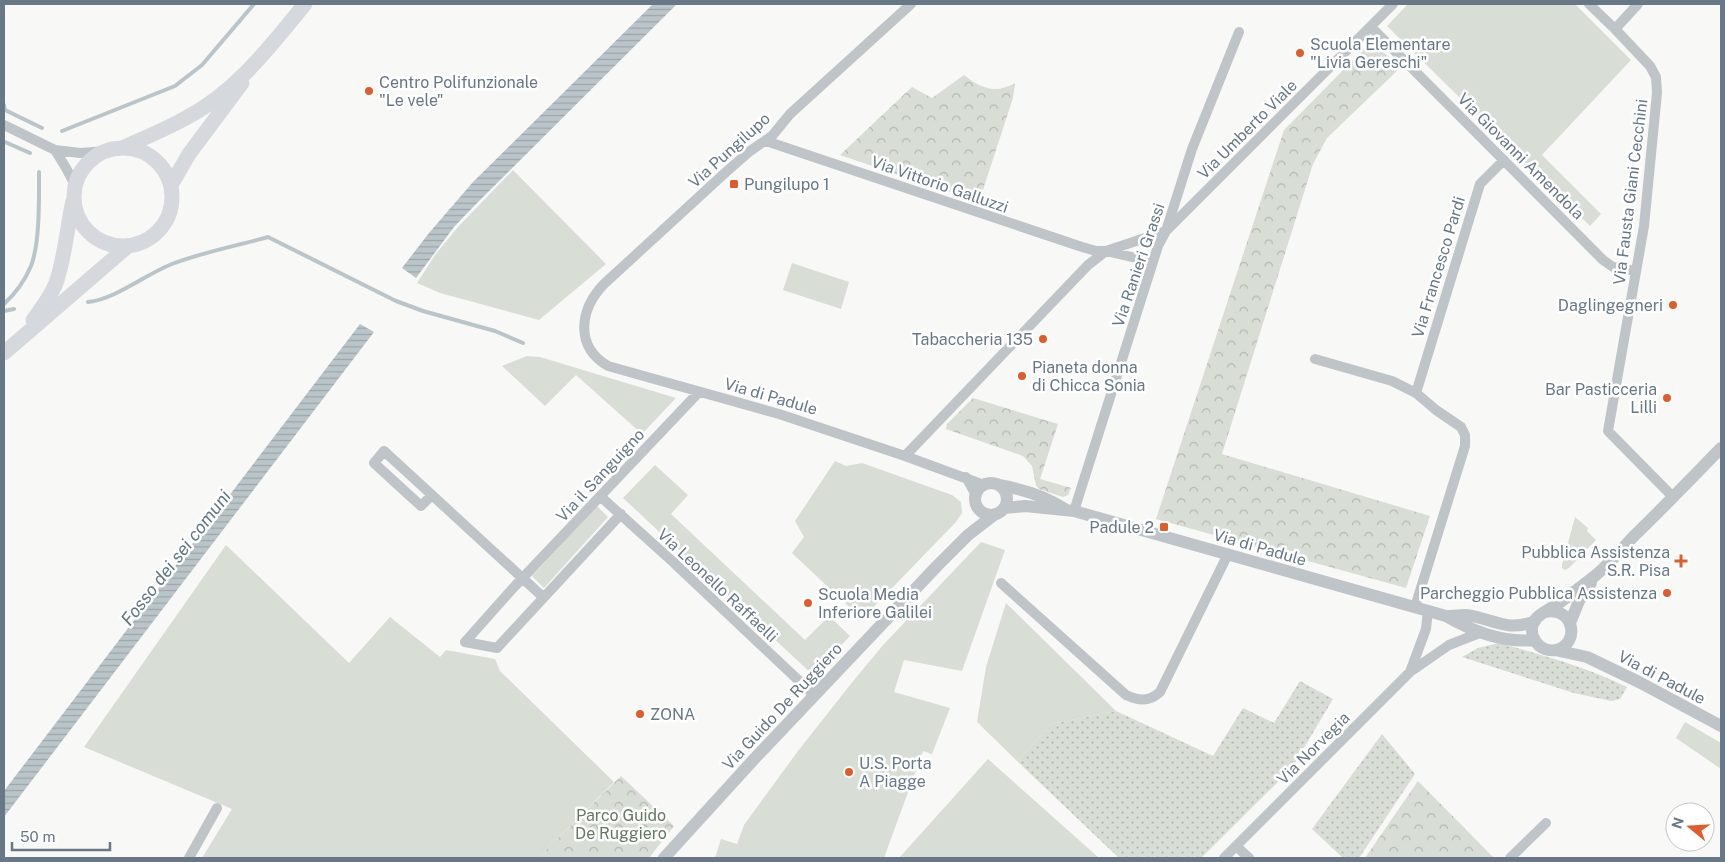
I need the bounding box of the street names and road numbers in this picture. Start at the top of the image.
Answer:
street label: Via Umberto Viale [1194,76,1301,183]
street label: Via Giovanni Amendola [1454,89,1588,223]
street label: Via Fausta Giani Cecchini [1610,98,1651,286]
street label: Via Pungilupo [685,109,774,192]
street label: Via Vittorio Galluzzi [869,152,1011,217]
street label: Via Francesco Pardi [1408,194,1469,340]
street label: Via Ranieri Grassi [1108,201,1169,330]
street label: Via di Padule [722,374,820,419]
street label: Via il Sanguigno [552,425,648,526]
street label: Via Leonello Raffaelli [654,525,782,646]
street label: Via di Padule [1211,525,1309,570]
street label: Via Guido De Ruggiero [719,639,846,774]
street label: Via di Padule [1615,647,1709,708]
street label: Via Norvegia [1273,708,1354,789]

